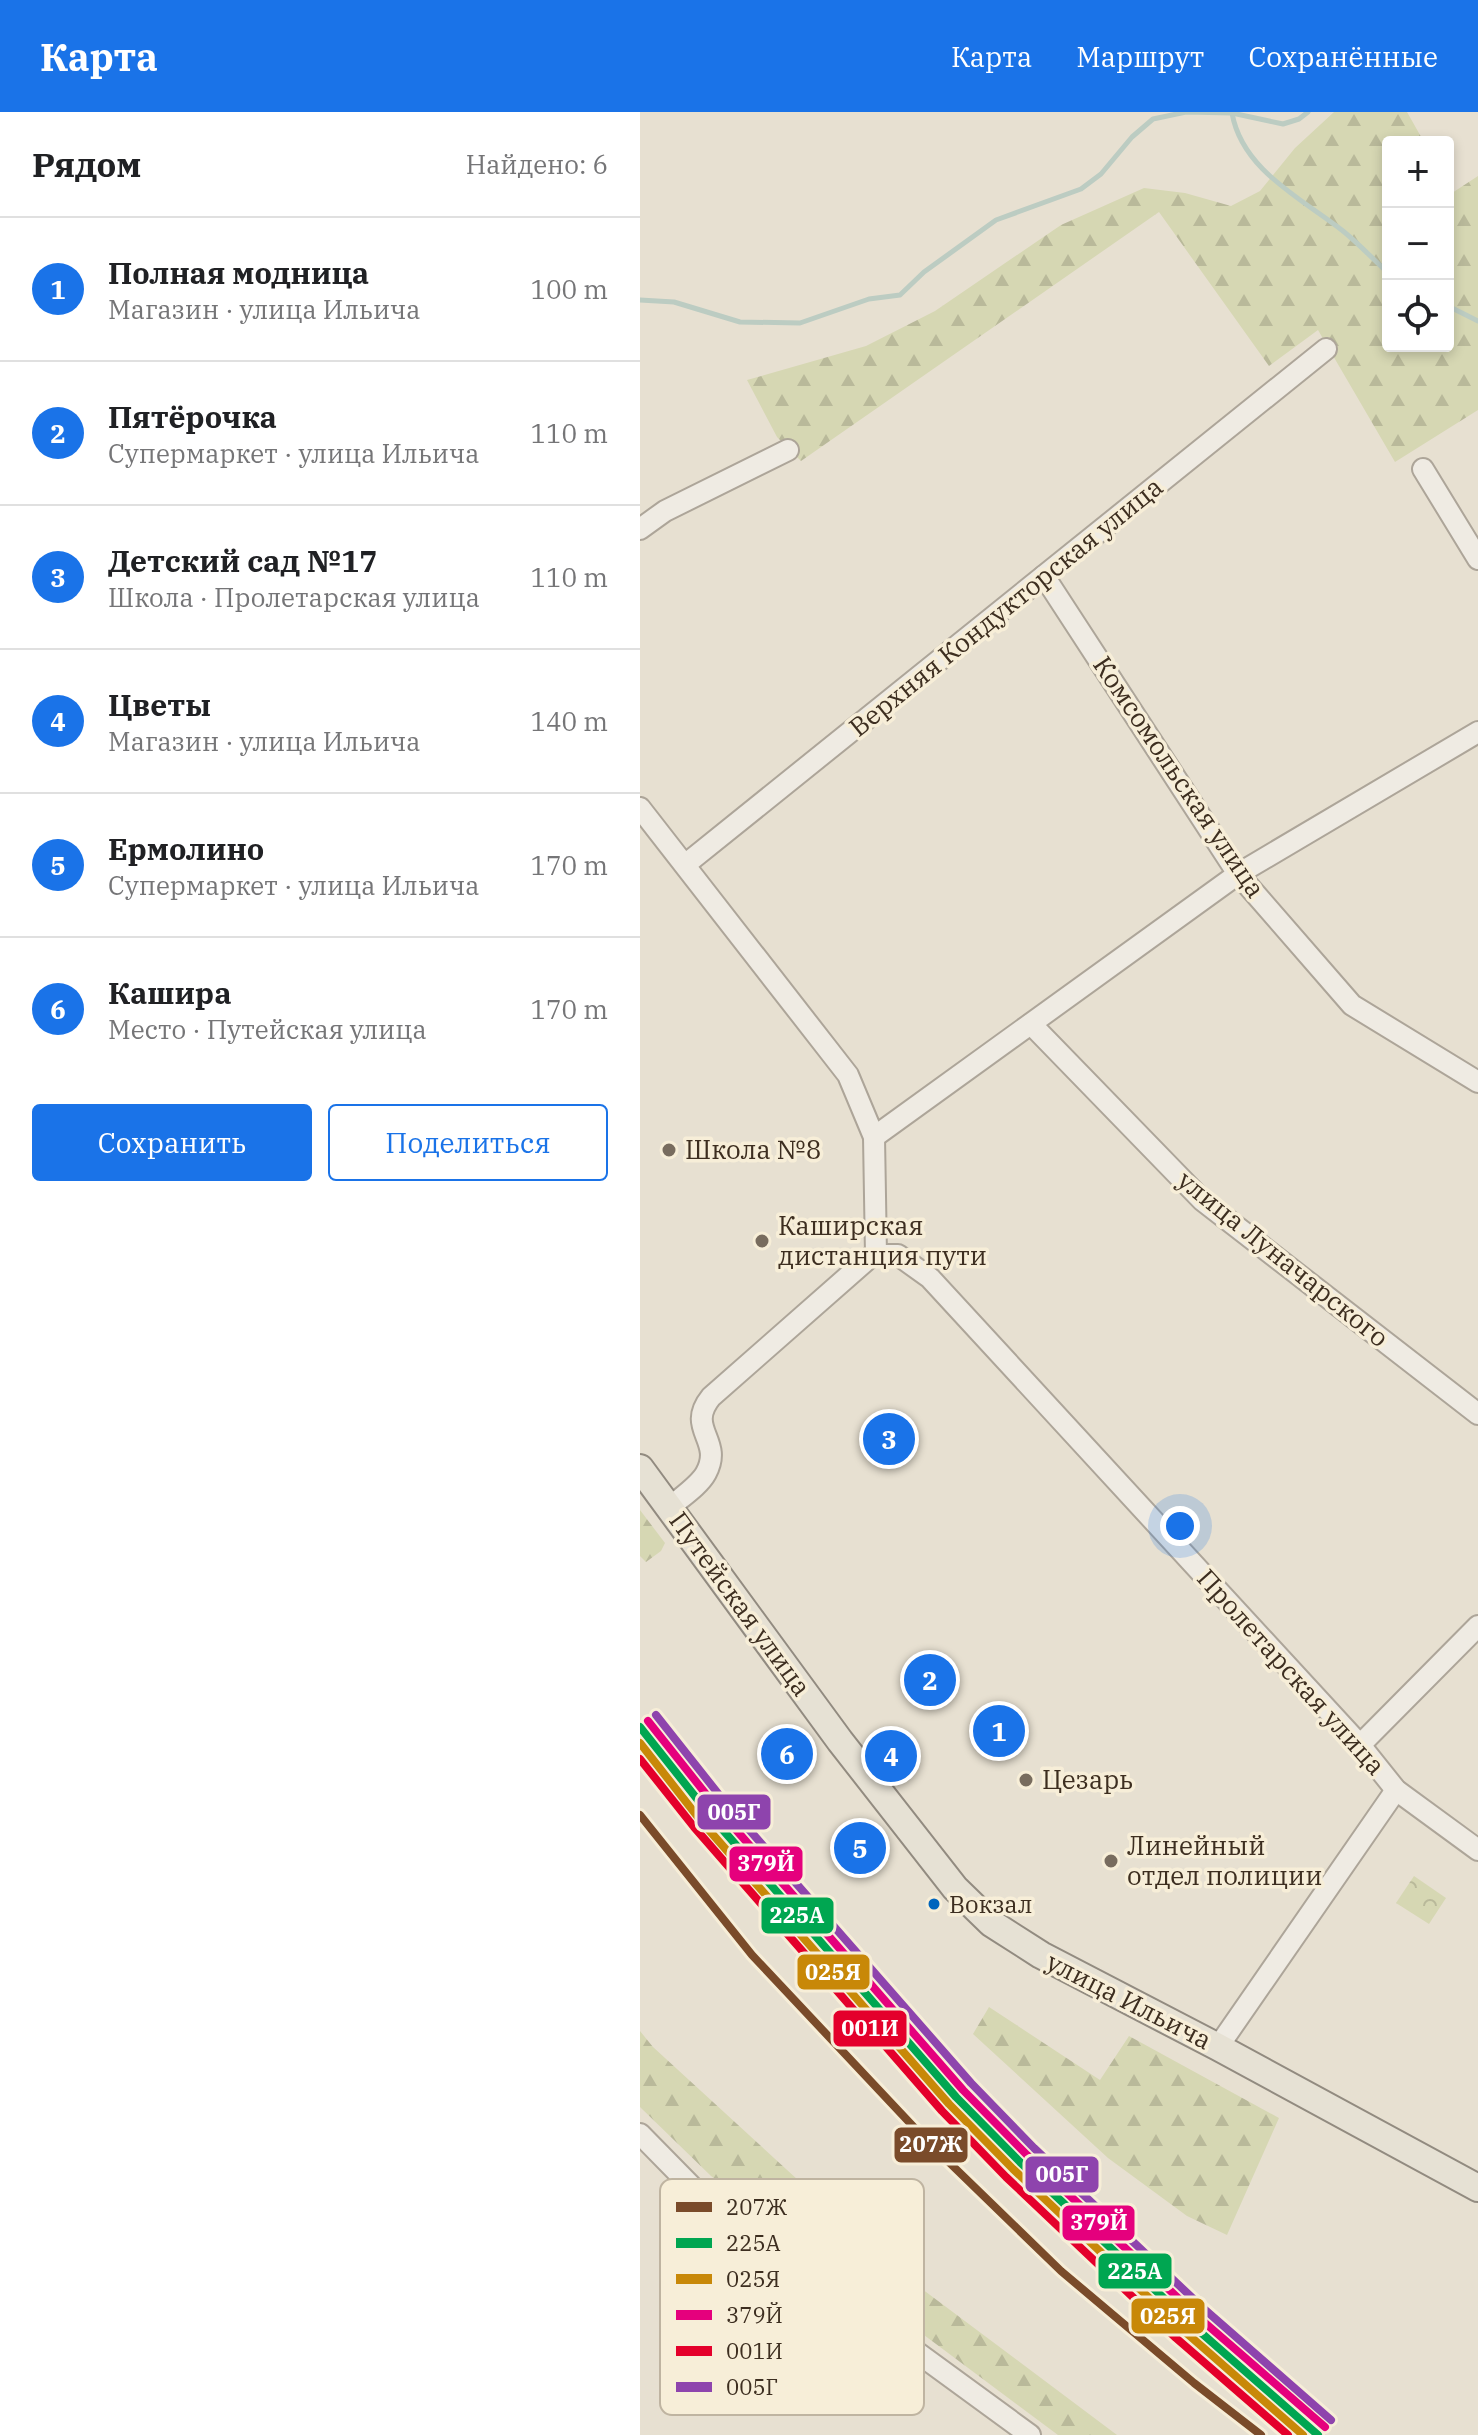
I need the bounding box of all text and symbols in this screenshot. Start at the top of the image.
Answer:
text: Карта [40,32,158,81]
text: Карта [951,38,1032,75]
text: Маршрут [1076,38,1204,75]
text: Сохранённые [1248,38,1438,75]
map controls [1382,136,1454,352]
button: + [1382,136,1454,208]
text: Рядом [32,142,141,186]
text: Найдено: 6 [466,147,608,181]
button: − [1382,208,1454,280]
text: Полная модница [108,253,369,292]
text: 1 [50,272,66,306]
text: 100 m [530,272,608,306]
button: locate [1382,280,1454,352]
text: Магазин · улица Ильича [108,292,421,326]
text: Пятёрочка [108,397,277,436]
text: 2 [50,416,66,450]
text: 110 m [530,416,608,450]
text: Супермаркет · улица Ильича [108,436,479,470]
street label: Верхняя Кондукторская улица [842,469,1169,743]
text: Детский сад №17 [108,541,377,580]
text: 3 [50,560,66,594]
text: 110 m [530,560,608,594]
text: Школа · Пролетарская улица [108,580,480,614]
street label: Комсомольская улица [1086,649,1273,904]
text: Цветы [108,685,211,724]
text: 4 [50,704,66,738]
text: 140 m [530,704,608,738]
text: Магазин · улица Ильича [108,724,421,758]
text: Ермолино [108,829,264,868]
text: 5 [50,848,66,882]
text: 170 m [530,848,608,882]
text: Супермаркет · улица Ильича [108,868,479,902]
text: Кашира [108,973,232,1012]
text: 6 [50,992,66,1026]
text: 170 m [530,992,608,1026]
text: Место · Путейская улица [108,1012,427,1046]
button: Сохранить [32,1104,312,1181]
button: Поделиться [328,1104,608,1181]
place label: Школа №8 [685,1132,821,1166]
marker: Школа №8 [660,1141,678,1159]
street label: улица Луначарского [1171,1163,1396,1354]
place label: Каширская дистанция пути [778,1208,987,1272]
marker: Каширская дистанция пути [753,1232,771,1250]
pin: 3 [863,1409,915,1469]
street label: Путейская улица [662,1504,819,1702]
your location [1160,1506,1200,1546]
street label: Пролетарская улица [1190,1561,1393,1781]
pin: 2 [904,1650,956,1710]
pin: 1 [973,1701,1025,1761]
pin: 6 [761,1724,813,1784]
pin: 4 [865,1726,917,1786]
place label: Цезарь [1042,1762,1133,1796]
marker: Цезарь [1017,1771,1035,1789]
line badge: 005Г [696,1793,772,1831]
text: 005Г [708,1797,760,1826]
pin: 5 [834,1818,886,1878]
place label: Линейный отдел полиции [1127,1828,1322,1892]
line badge: 379Й [728,1845,804,1883]
text: 379Й [737,1848,795,1877]
marker: Линейный отдел полиции [1102,1852,1120,1870]
place label: Вокзал [949,1888,1032,1920]
line badge: 225А [760,1896,835,1935]
marker: Вокзал [926,1896,942,1912]
text: 225А [770,1900,825,1929]
street label: улица Ильича [1041,1944,1218,2056]
line badge: 025Я [796,1953,871,1991]
text: 025Я [805,1957,861,1986]
line badge: 001И [832,2009,908,2048]
text: 001И [841,2013,899,2042]
line badge: 207Ж [893,2126,969,2164]
text: 207Ж [899,2129,963,2158]
line badge: 005Г [1024,2155,1100,2194]
text: 005Г [1036,2159,1088,2188]
legend [660,2179,924,2415]
text: 207Ж [726,2192,788,2221]
line badge: 379Й [1061,2204,1136,2242]
text: 379Й [1070,2207,1128,2236]
text: 225А [726,2228,781,2257]
line badge: 225А [1097,2252,1173,2290]
text: 225А [1108,2256,1163,2285]
text: 025Я [726,2264,780,2293]
line badge: 025Я [1130,2297,1206,2335]
text: 379Й [726,2300,783,2329]
text: 025Я [1140,2301,1196,2330]
text: 001И [726,2336,783,2365]
text: 005Г [726,2372,778,2401]

